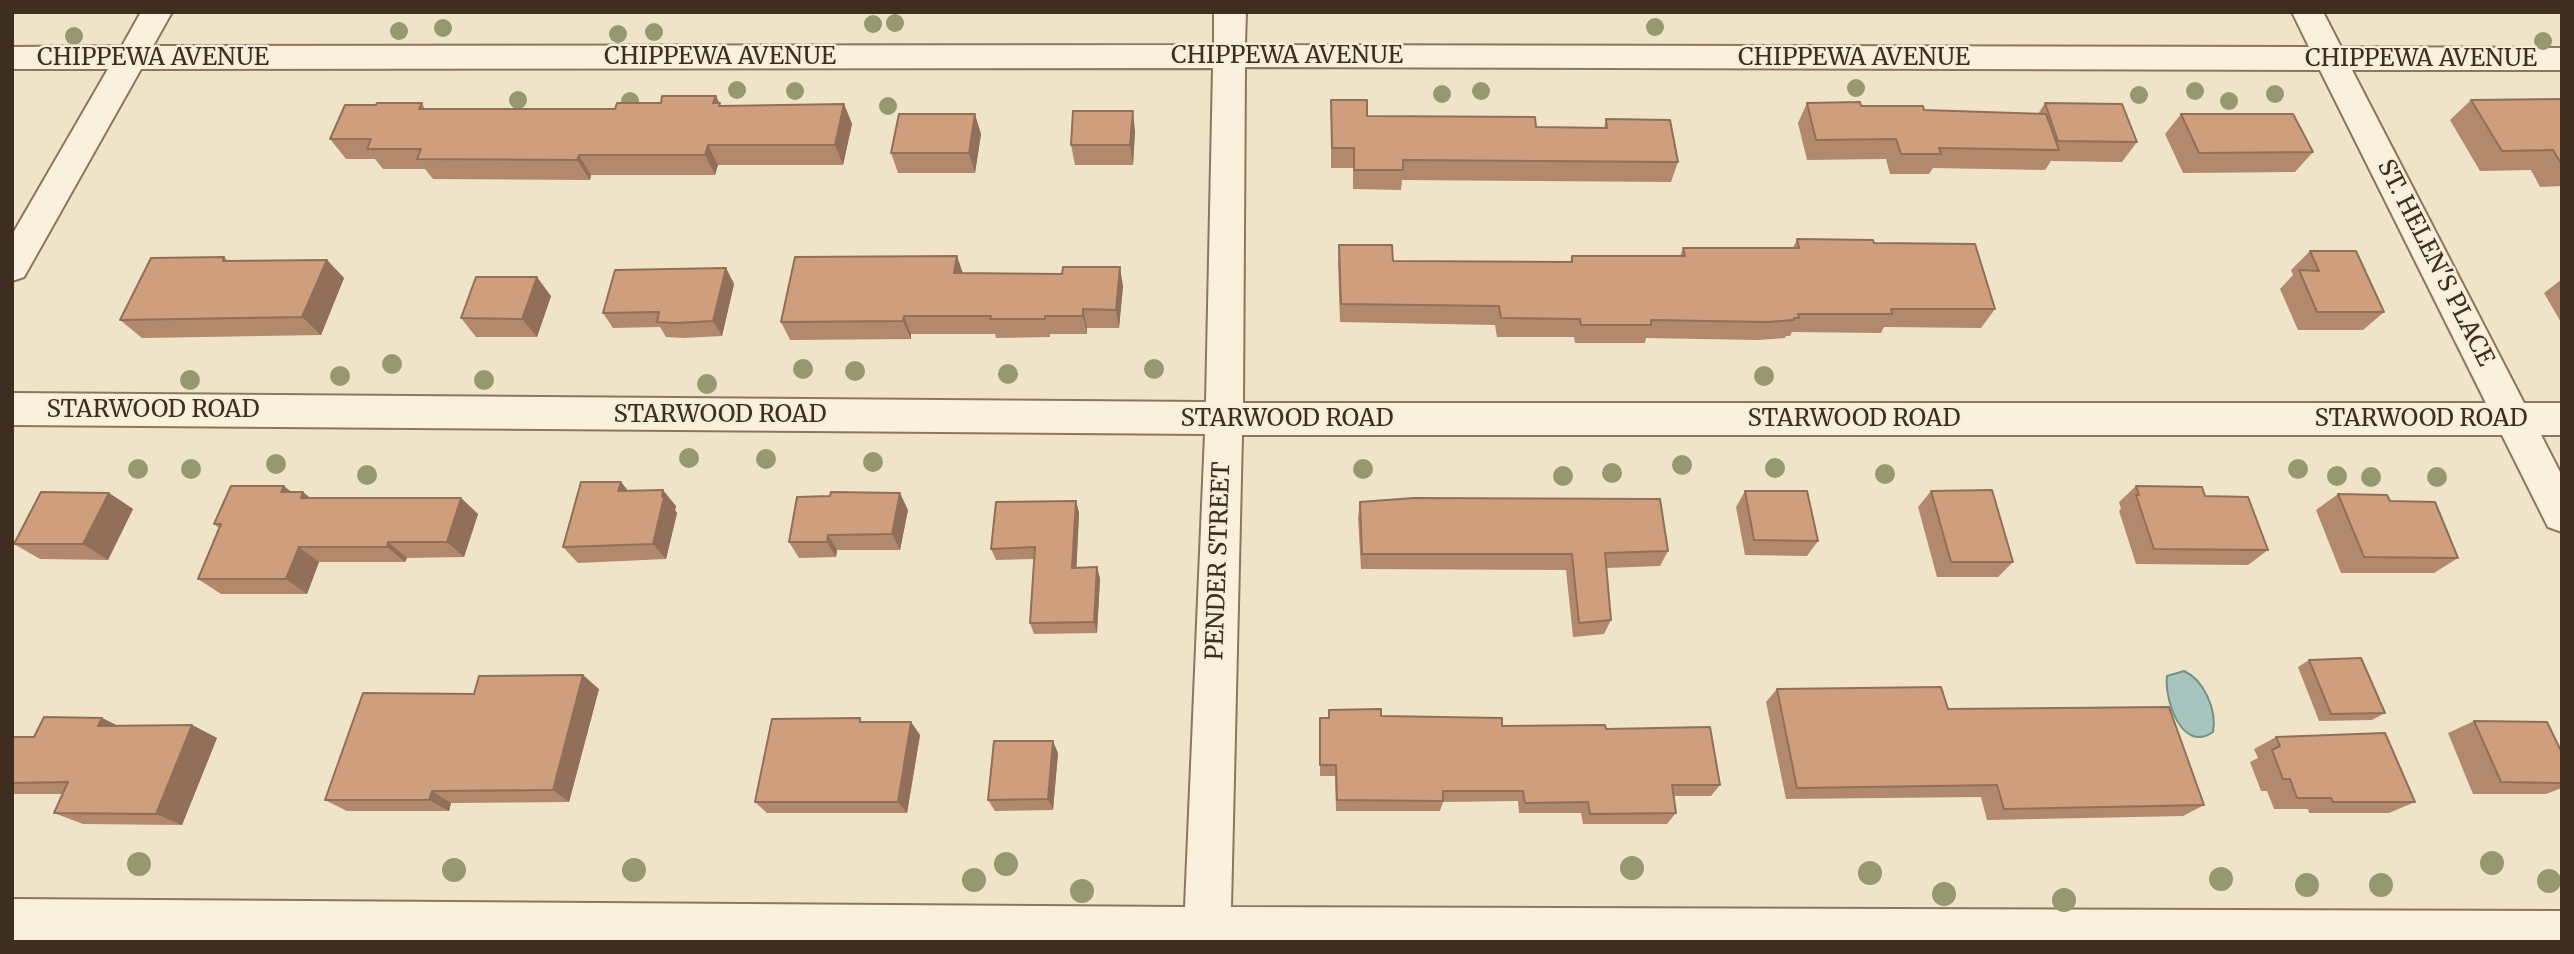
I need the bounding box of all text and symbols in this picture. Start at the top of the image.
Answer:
street label: CHIPPEWA AVENUE [1171,42,1403,70]
street label: CHIPPEWA AVENUE [604,43,836,71]
street label: CHIPPEWA AVENUE [37,44,269,72]
street label: CHIPPEWA AVENUE [1738,44,1970,72]
street label: CHIPPEWA AVENUE [2305,45,2537,73]
street label: ST. HELEN'S PLACE [2371,155,2499,371]
street label: STARWOOD ROAD [46,396,260,424]
street label: STARWOOD ROAD [613,401,827,429]
street label: STARWOOD ROAD [1180,405,1394,433]
street label: STARWOOD ROAD [1747,405,1961,433]
street label: STARWOOD ROAD [2314,405,2528,433]
street label: PENDER STREET [1201,461,1237,661]

